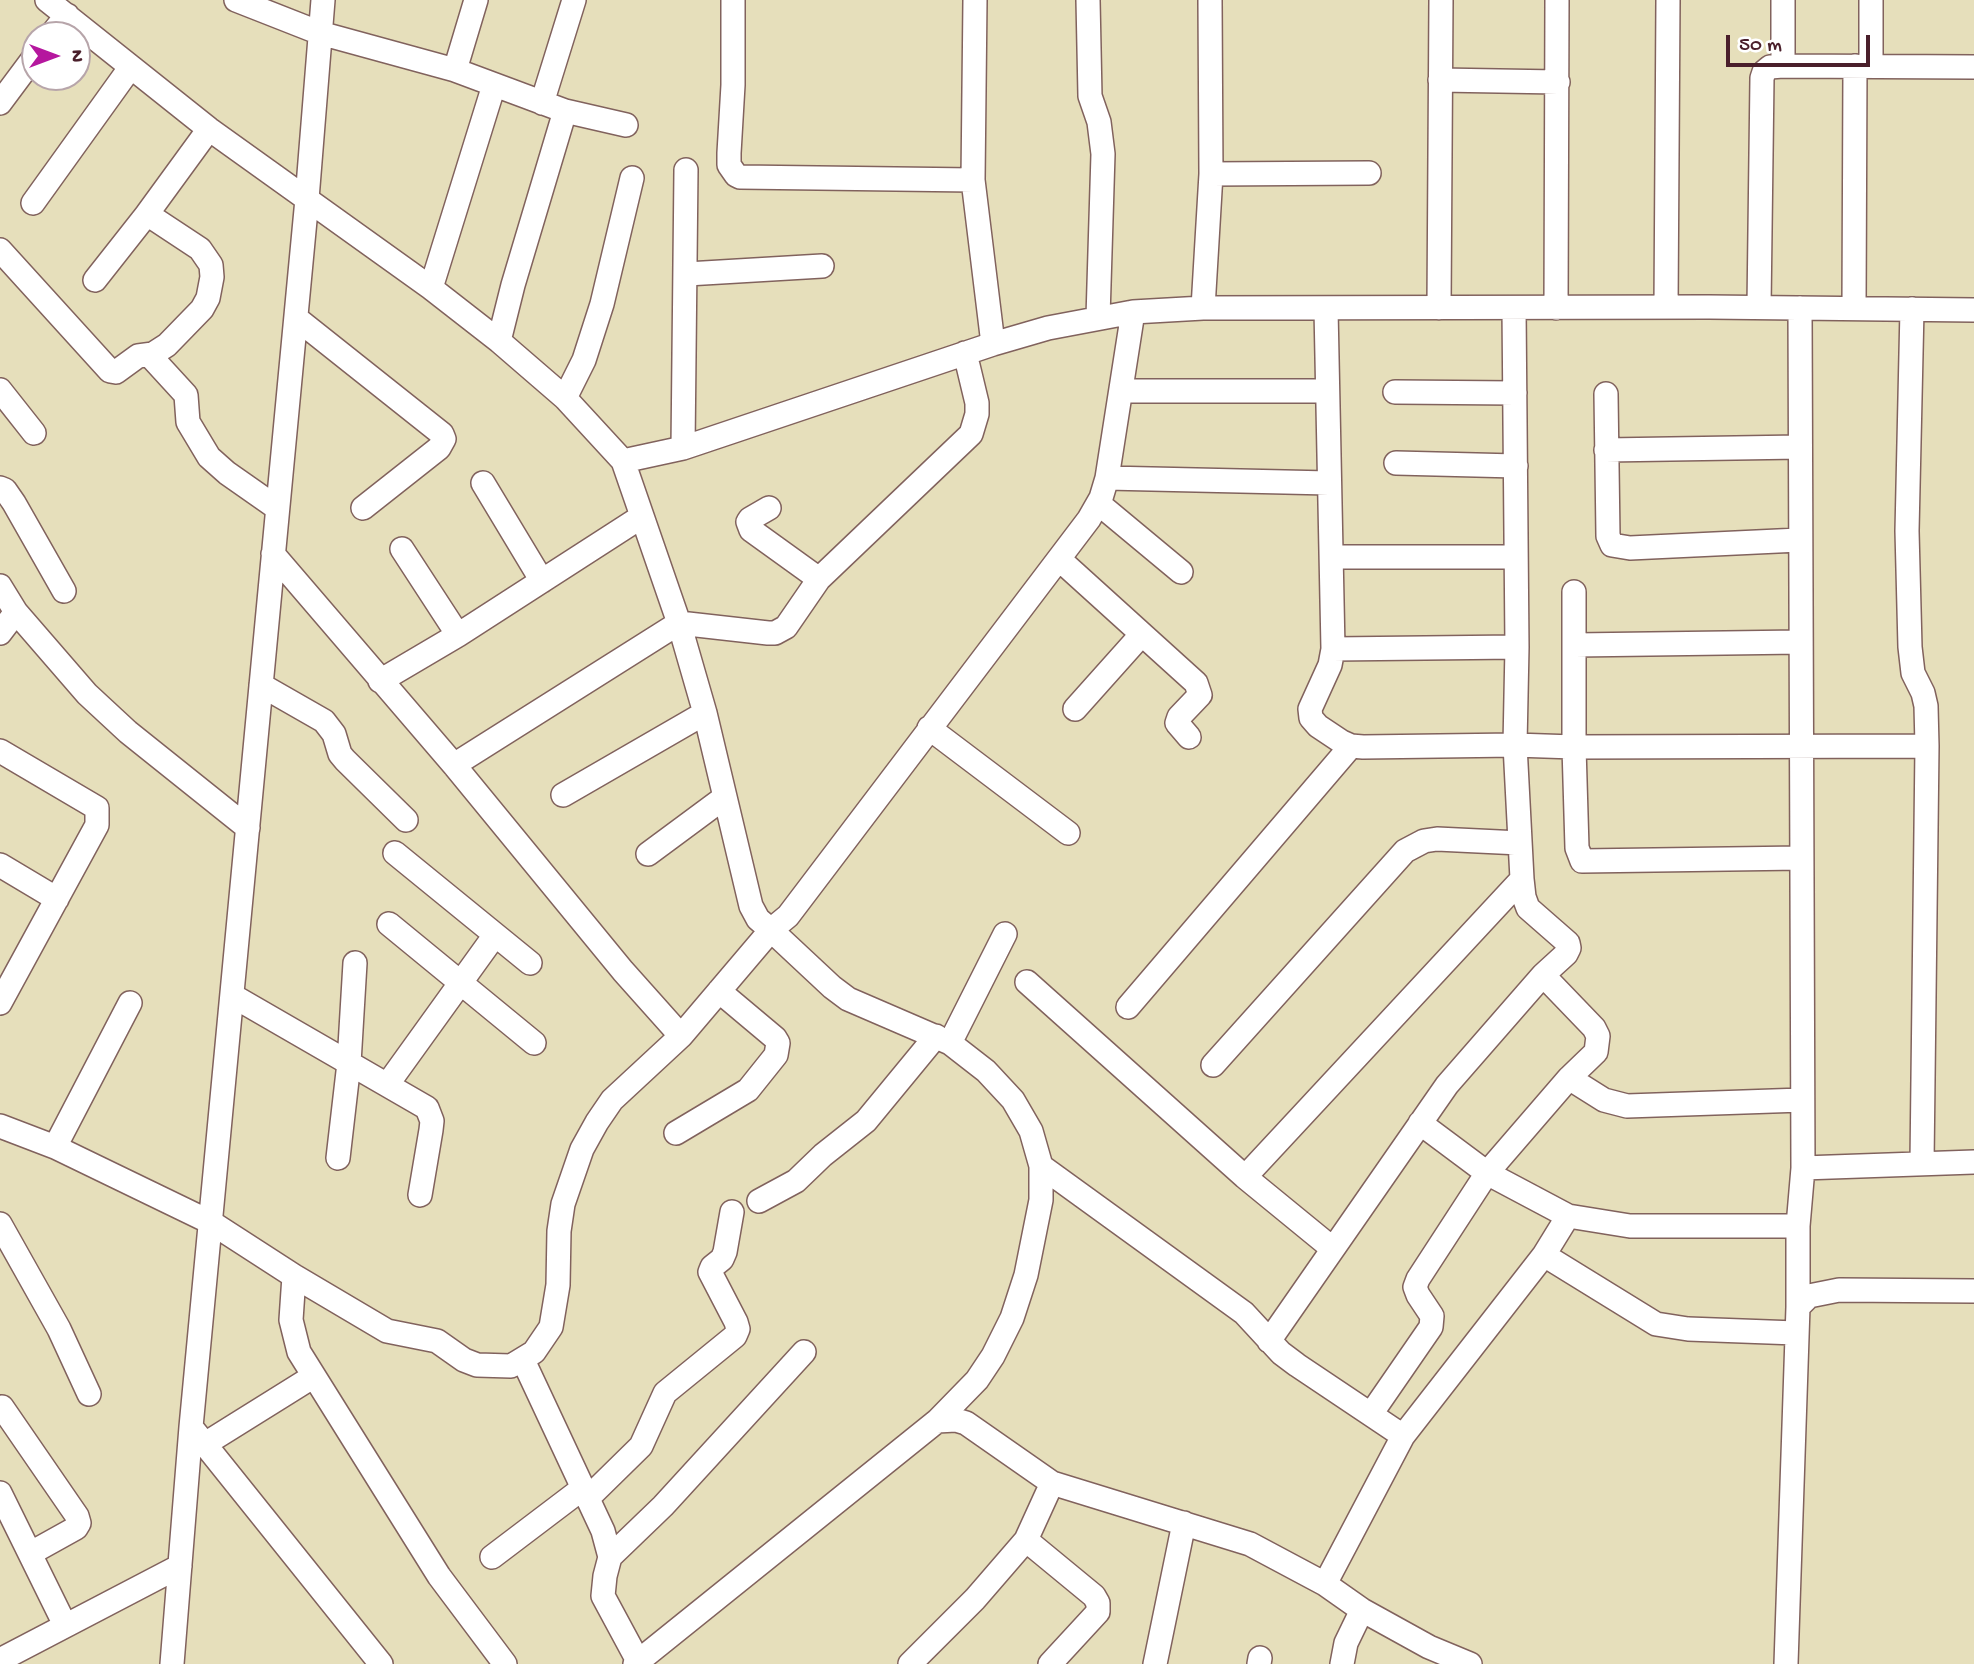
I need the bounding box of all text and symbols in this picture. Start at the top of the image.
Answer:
north arrow [21,21,91,91]
scale bar [1729,21,1872,65]
text: 50 m [1739,34,1782,59]
text: N [64,50,87,62]

